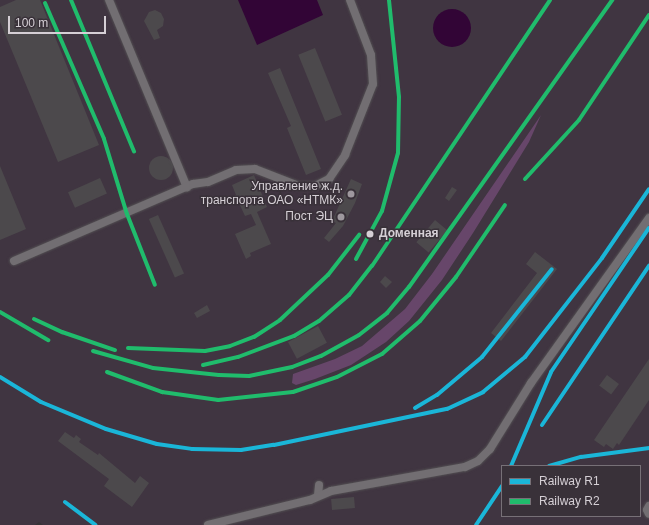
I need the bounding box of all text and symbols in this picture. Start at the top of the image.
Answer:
scale bar [10,8,108,34]
text: 100 m [15,16,48,30]
place label: Управление ж.д. транспорта ОАО «НТМК» [201,180,343,208]
marker: Управление ж.д. транспорта ОАО «НТМК» [346,189,356,199]
place label: Пост ЭЦ [285,210,333,224]
marker: Пост ЭЦ [336,212,346,222]
place label: Доменная [379,227,439,241]
marker: Доменная [364,228,376,240]
legend [501,465,641,517]
text: Railway R1 [539,474,600,488]
text: Railway R2 [539,494,600,508]

